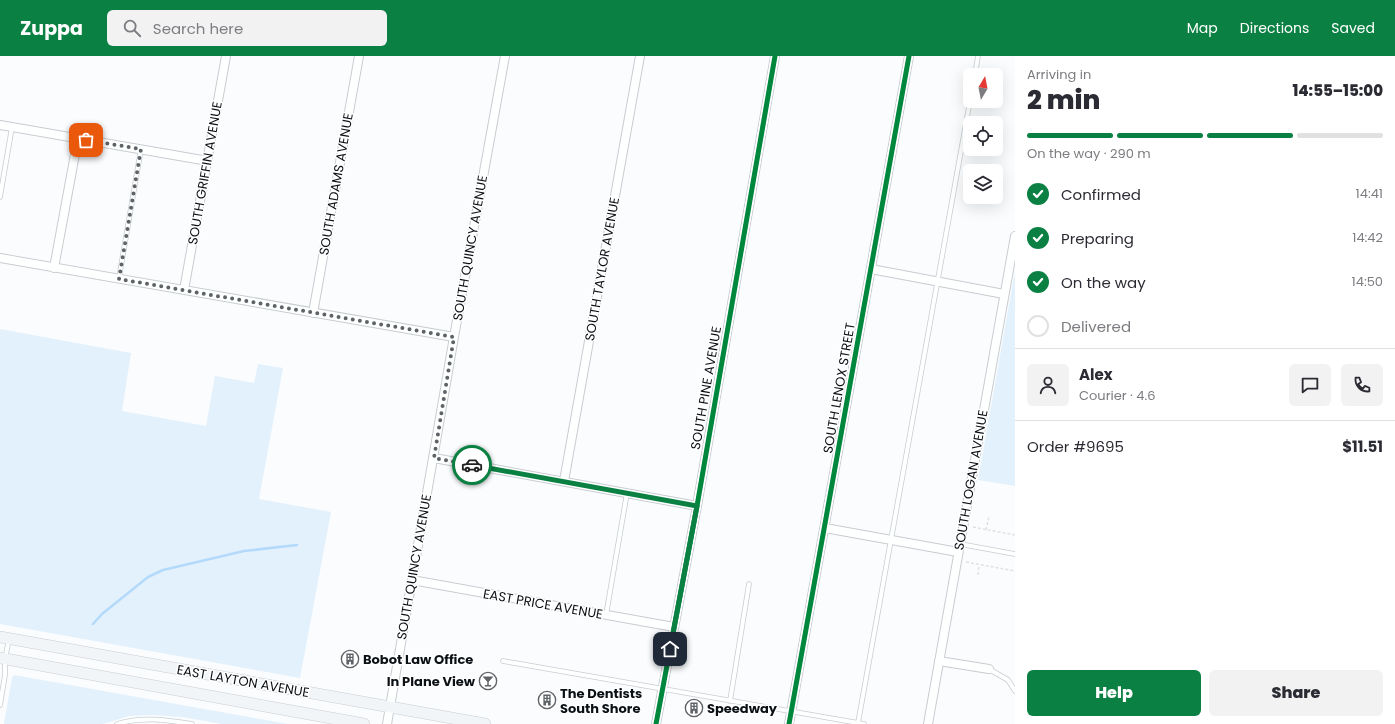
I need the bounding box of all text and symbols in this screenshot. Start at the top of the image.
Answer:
search box [107,10,387,46]
text: Zuppa [20,15,83,42]
icon: search [121,17,143,39]
text: Search here [153,18,243,39]
text: Map [1187,18,1218,38]
text: Directions [1240,18,1309,38]
text: Saved [1331,18,1375,38]
text: Arriving in [1027,65,1091,84]
north arrow [963,68,1003,108]
map controls [963,68,1003,204]
text: 14:55–15:00 [1292,80,1383,101]
text: 2 min [1027,82,1100,118]
street label: SOUTH GRIFFIN AVENUE [183,100,227,246]
street label: SOUTH ADAMS AVENUE [314,111,358,257]
button: locate [963,116,1003,156]
pin [69,123,103,157]
icon: bag [75,129,97,151]
text: On the way · 290 m [1027,144,1151,163]
button: layers [963,164,1003,204]
street label: SOUTH QUINCY AVENUE [448,174,492,322]
icon: check [1027,183,1049,205]
text: Confirmed [1061,184,1141,205]
text: 14:41 [1356,184,1383,203]
street label: SOUTH TAYLOR AVENUE [580,196,624,342]
icon: check [1027,227,1049,249]
text: Preparing [1061,228,1134,249]
text: 14:42 [1352,228,1383,247]
icon: check [1027,271,1049,293]
text: On the way [1061,272,1146,293]
text: 14:50 [1352,272,1383,291]
text: Delivered [1061,316,1131,337]
street label: SOUTH LENOX STREET [818,321,860,455]
street label: SOUTH PINE AVENUE [686,325,726,451]
button: person [1027,364,1069,406]
text: Alex [1079,364,1113,385]
button: chat [1289,364,1331,406]
button: phone [1341,364,1383,406]
text: Courier · 4.6 [1079,386,1156,405]
street label: SOUTH LOGAN AVENUE [949,408,993,552]
text: Order #9695 [1027,436,1124,457]
text: $11.51 [1342,436,1383,457]
courier [452,445,492,485]
icon: car [461,454,483,476]
street label: SOUTH QUINCY AVENUE [392,493,436,641]
street label: EAST PRICE AVENUE [482,584,604,624]
pin [653,632,687,666]
icon: home [659,638,681,660]
building icon: Bobot Law Office [340,649,360,669]
place label: Bobot Law Office [363,650,473,669]
street label: EAST LAYTON AVENUE [175,660,311,702]
button: Help [1027,670,1201,716]
button: Share [1209,670,1383,716]
bar icon: In Plane View [478,671,498,691]
place label: In Plane View [387,672,476,691]
place label: The Dentists South Shore [560,684,642,718]
building icon: The Dentists South Shore [537,690,557,710]
building icon: Speedway [684,698,704,718]
place label: Speedway [707,699,778,718]

